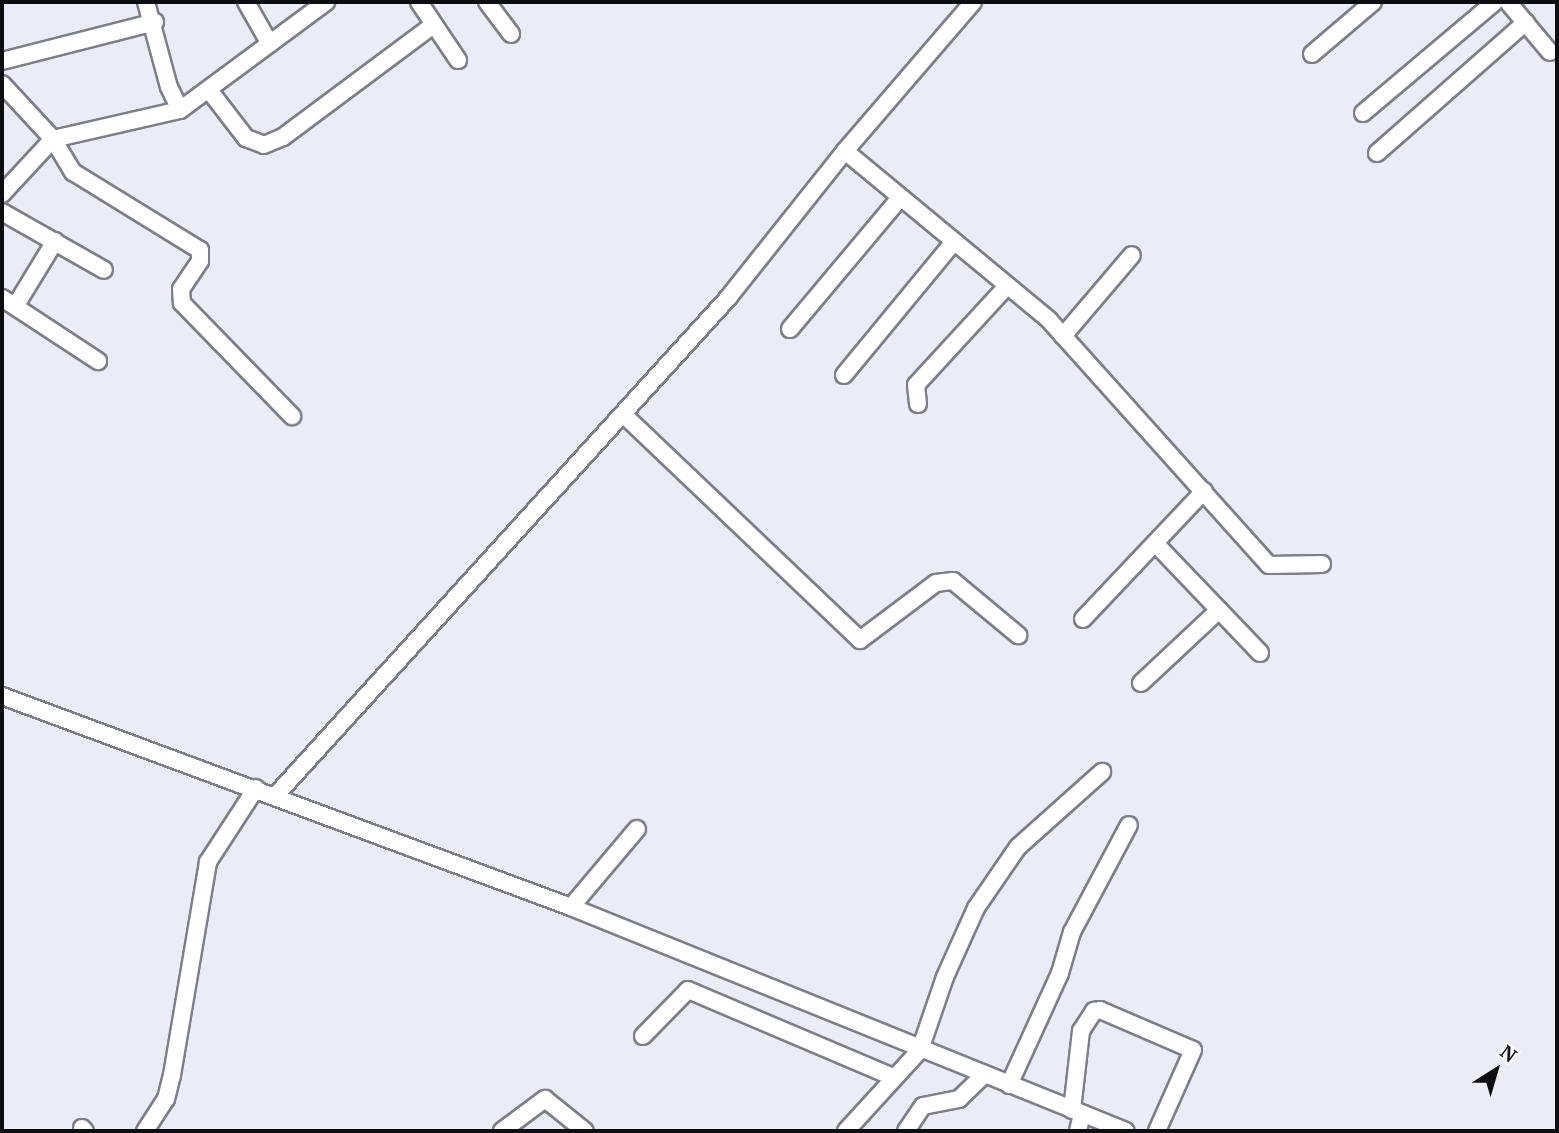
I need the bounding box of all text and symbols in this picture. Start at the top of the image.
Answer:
north arrow [1461,1035,1531,1105]
text: N [1496,1039,1522,1067]

